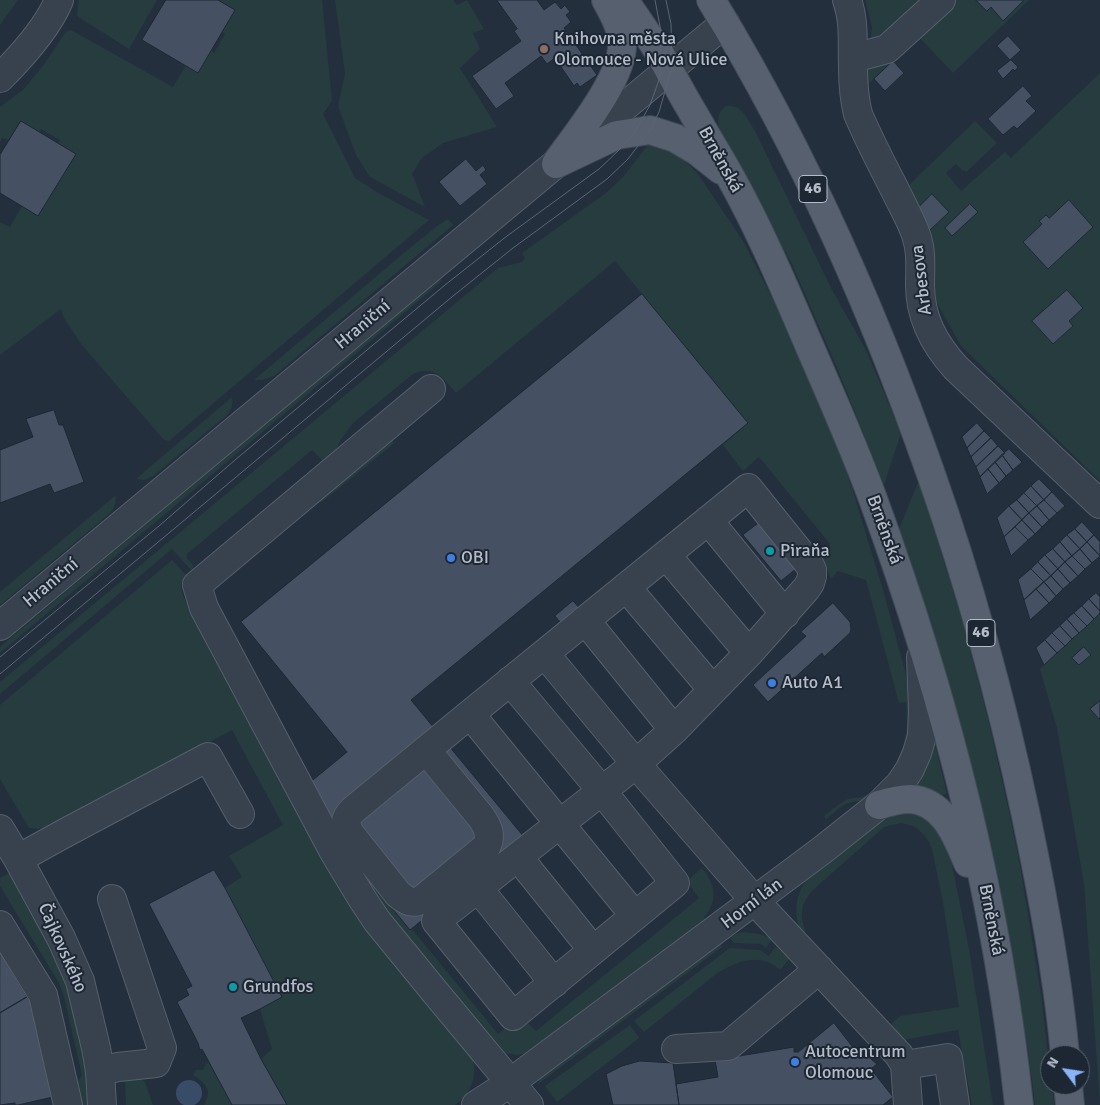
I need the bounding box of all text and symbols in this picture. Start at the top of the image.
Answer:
place label: Knihovna města Olomouce - Nová Ulice [554,28,728,70]
marker: Knihovna města Olomouce - Nová Ulice [538,43,550,55]
street label: Brněnská [693,123,747,197]
road number: 46 [799,175,827,202]
street label: Arbesova [907,244,937,316]
street label: Hraniční [331,296,395,354]
street label: Brněnská [862,493,906,567]
place label: Piraňa [780,540,830,562]
marker: Piraňa [764,545,776,557]
place label: OBI [461,547,489,569]
marker: OBI [445,552,457,564]
street label: Hraniční [19,554,83,612]
road number: 46 [967,620,995,646]
place label: Auto A1 [782,672,843,694]
marker: Auto A1 [766,677,778,689]
street label: Horní lán [717,874,787,934]
street label: Brněnská [974,883,1008,957]
street label: Čajkovského [33,900,91,996]
place label: Grundfos [243,976,313,998]
marker: Grundfos [227,981,239,993]
place label: Autocentrum Olomouc [805,1041,905,1084]
north arrow [1040,1045,1090,1095]
text: N [1043,1054,1062,1071]
marker: Autocentrum Olomouc [789,1056,801,1068]

